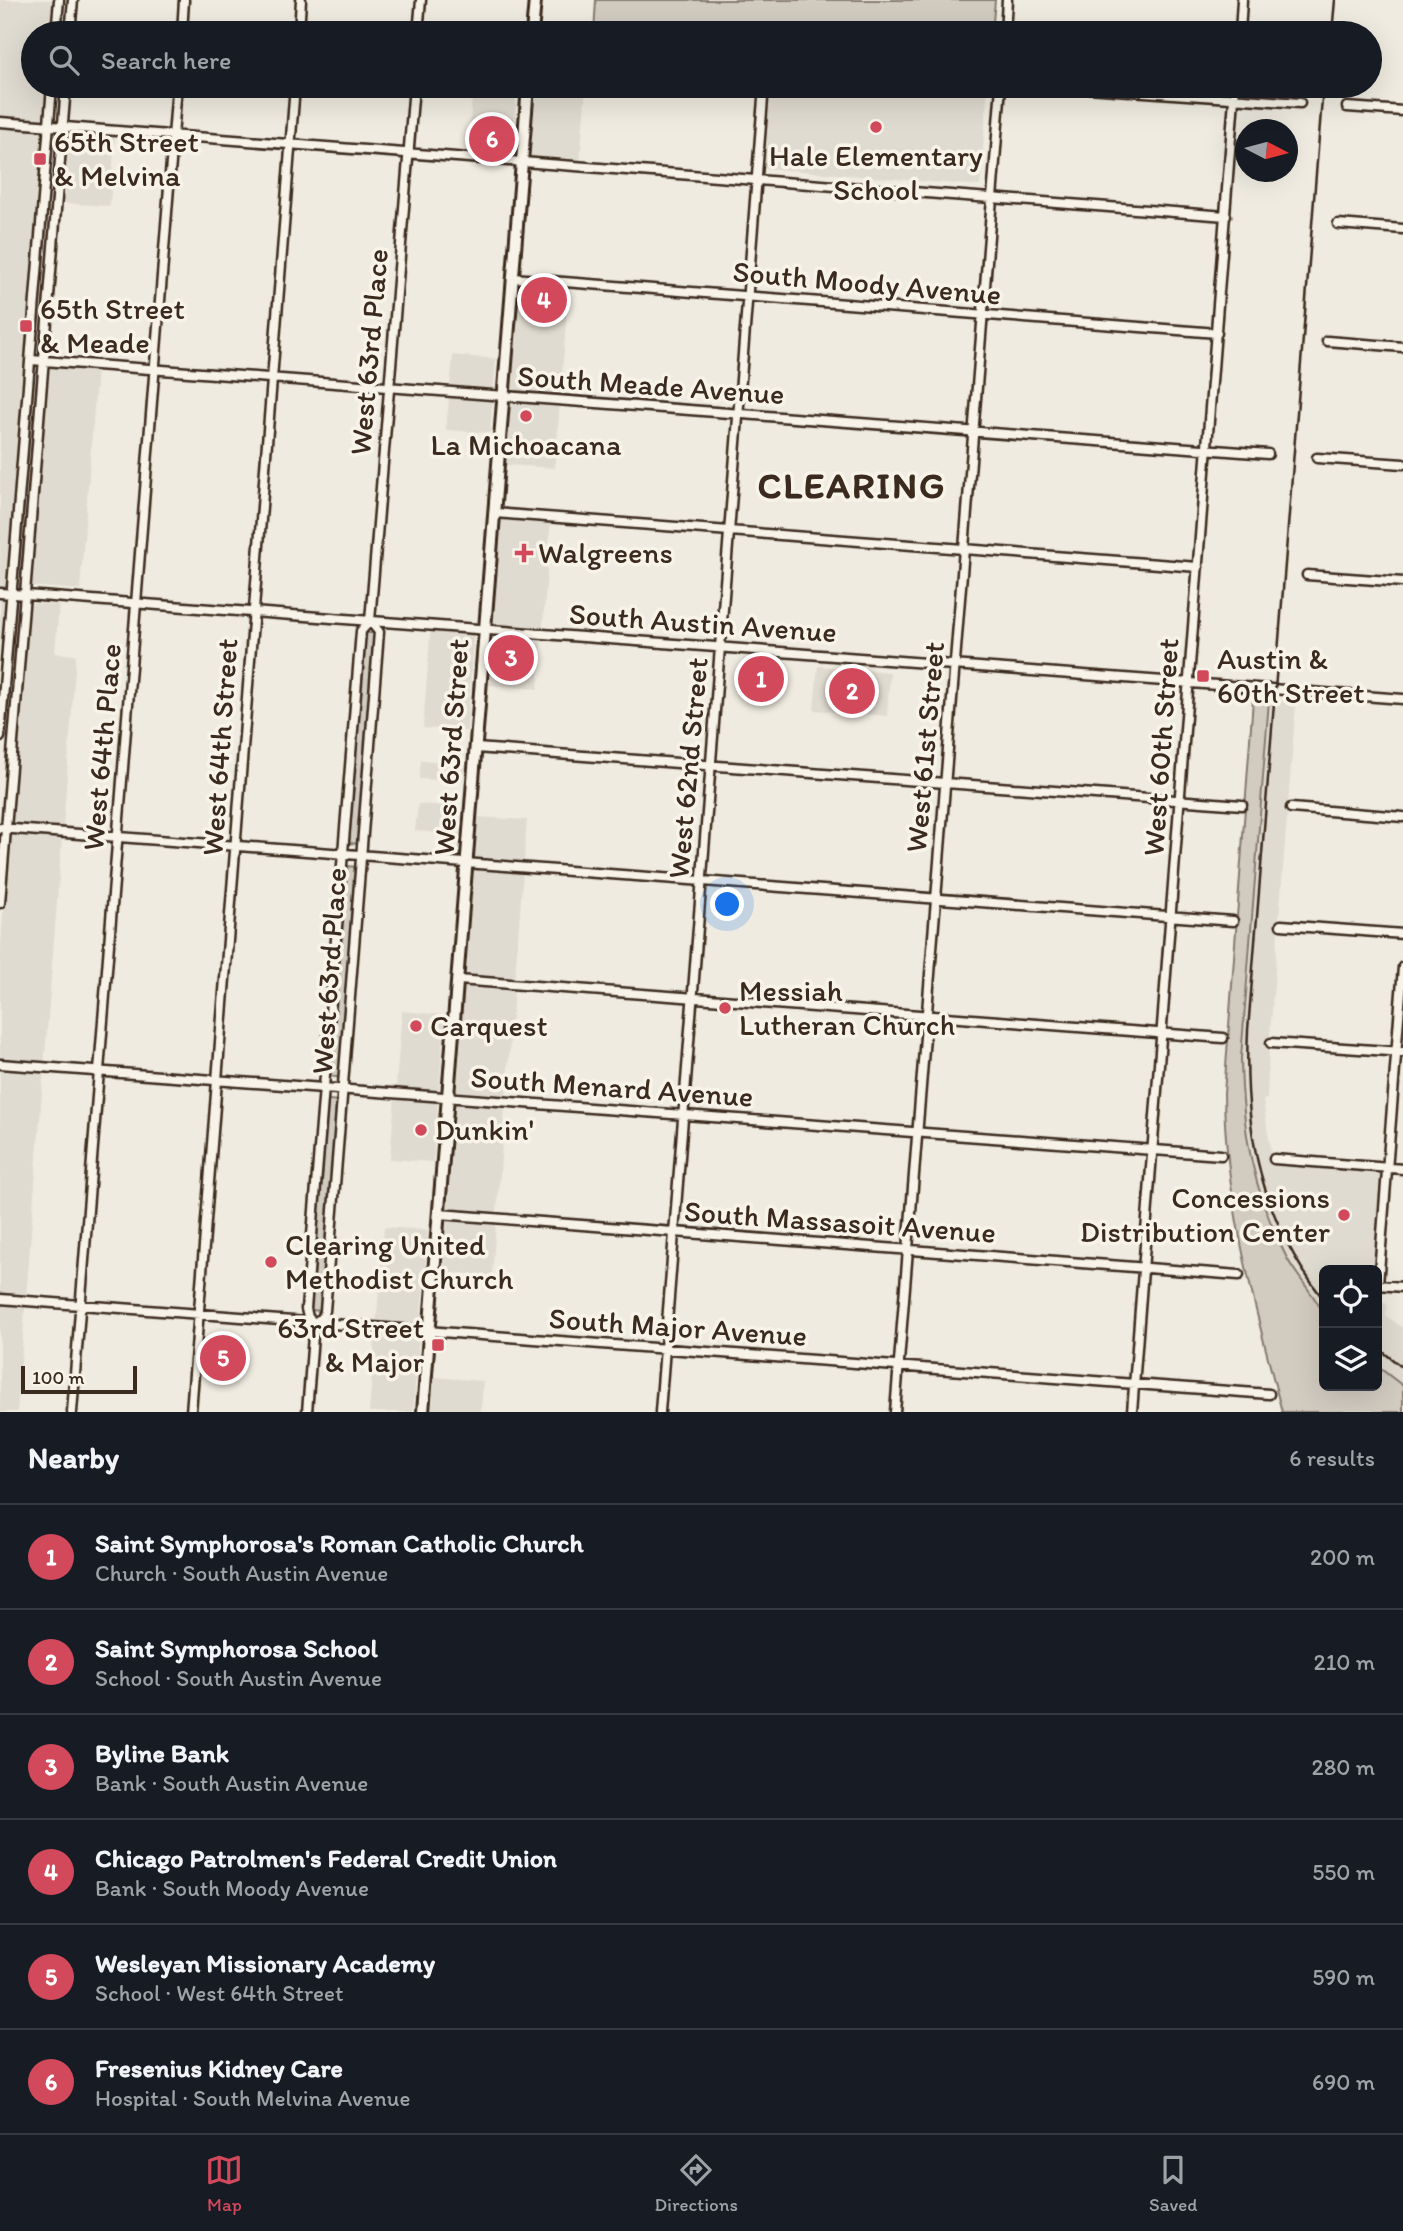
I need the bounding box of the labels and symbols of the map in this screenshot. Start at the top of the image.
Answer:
pin: 6 [469,113,515,165]
marker: Hale Elementary School [868,119,884,135]
north arrow [1235,119,1298,182]
place label: 65th Street & Melvina [54,123,199,194]
place label: Hale Elementary School [769,137,983,208]
marker: 65th Street & Melvina [32,151,48,167]
street label: West 63rd Place [341,247,396,457]
street label: South Moody Avenue [731,252,1003,313]
pin: 4 [521,274,567,326]
place label: 65th Street & Meade [40,290,185,361]
marker: 65th Street & Meade [18,318,34,334]
street label: South Meade Avenue [516,357,786,412]
marker: La Michoacana [518,408,534,424]
place label: La Michoacana [430,426,622,463]
district label: CLEARING [757,463,947,507]
place label: Walgreens [538,534,673,571]
marker: Walgreens [516,545,532,561]
street label: South Austin Avenue [568,595,838,650]
pin: 3 [488,632,534,684]
street label: West 64th Street [193,637,246,857]
street label: West 63rd Street [424,637,477,857]
street label: West 60th Street [1134,637,1187,857]
street label: West 61st Street [897,640,952,854]
place label: Austin & 60th Street [1217,640,1365,711]
street label: West 64th Place [74,642,129,852]
pin: 1 [738,653,784,705]
street label: West 62nd Street [659,656,716,880]
pin: 2 [829,665,875,717]
marker: Austin & 60th Street [1195,668,1211,684]
street label: West 63rd Place [303,866,354,1076]
your location [710,887,744,921]
place label: Messiah Lutheran Church [739,972,955,1043]
marker: Messiah Lutheran Church [717,1000,733,1016]
place label: Carquest [430,1007,548,1044]
marker: Carquest [408,1018,424,1034]
street label: South Menard Avenue [469,1058,755,1115]
place label: Dunkin' [435,1111,534,1148]
marker: Dunkin' [413,1122,429,1138]
place label: Concessions Distribution Center [1080,1179,1330,1250]
street label: South Massasoit Avenue [683,1192,997,1251]
marker: Concessions Distribution Center [1336,1207,1352,1223]
place label: Clearing United Methodist Church [285,1226,513,1297]
marker: Clearing United Methodist Church [263,1254,279,1270]
street label: South Major Avenue [548,1299,808,1354]
place label: 63rd Street & Major [277,1309,425,1380]
pin: 5 [200,1332,246,1384]
marker: 63rd Street & Major [430,1337,446,1353]
scale bar [21,1363,136,1395]

